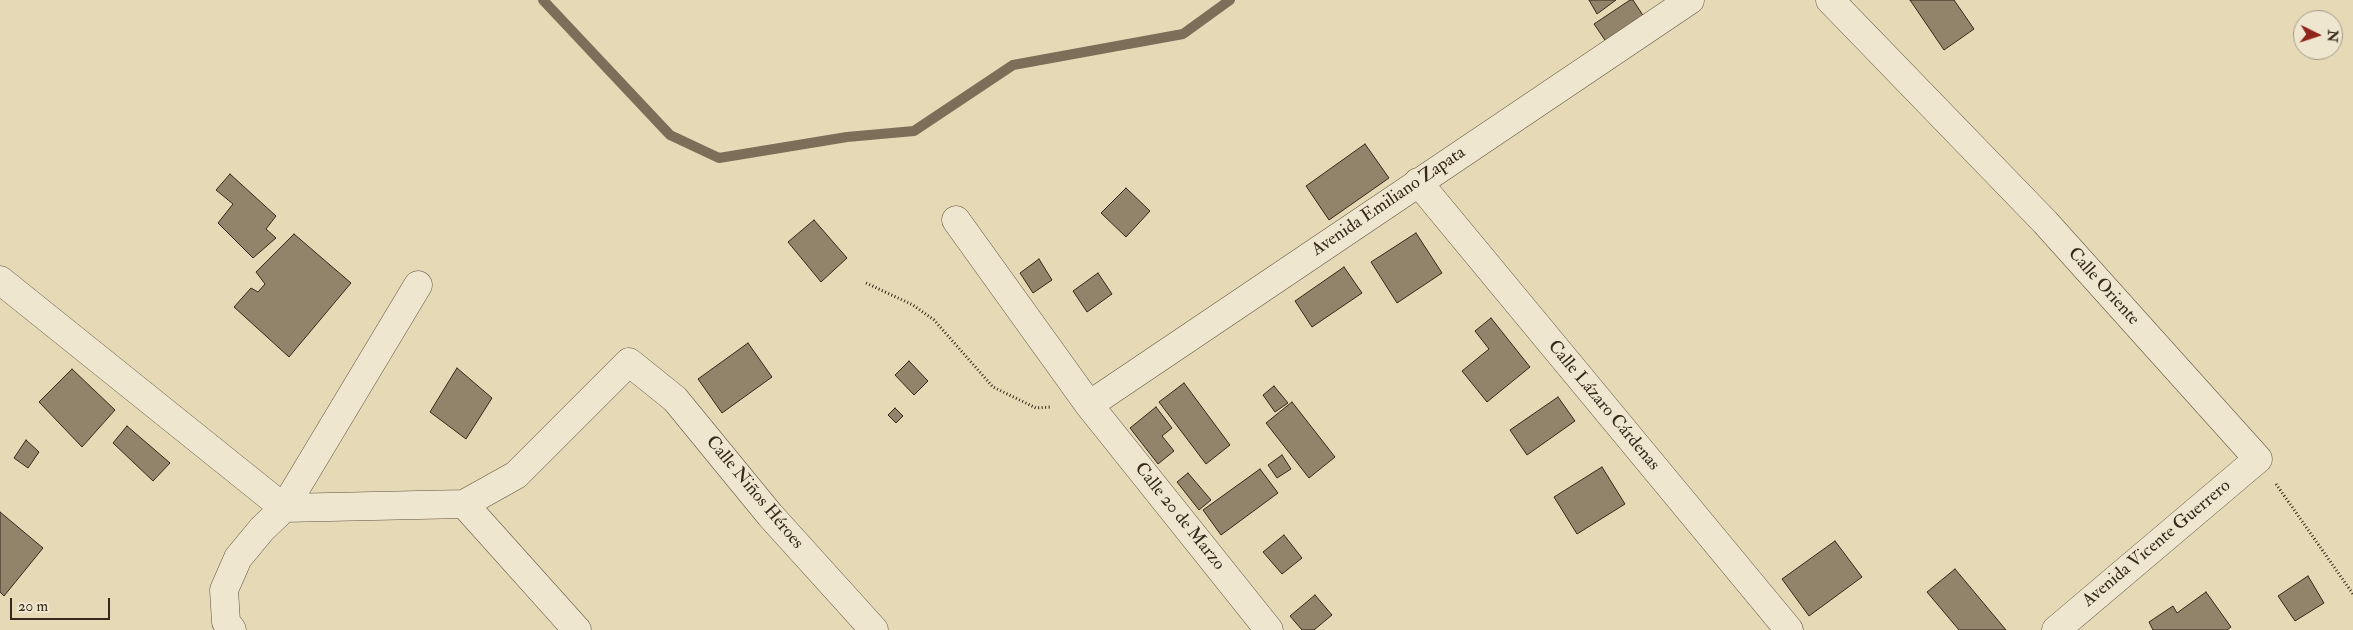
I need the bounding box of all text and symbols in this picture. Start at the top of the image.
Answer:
north arrow [2293,10,2343,60]
text: N [2324,29,2341,43]
street label: Avenida Emiliano Zapata [1308,142,1470,262]
street label: Calle Oriente [2062,244,2144,330]
street label: Calle Lázaro Cárdenas [1542,337,1664,475]
street label: Calle Niños Héroes [701,432,807,554]
street label: Calle 20 de Marzo [1129,459,1229,575]
street label: Avenida Vicente Guerrero [2079,476,2235,612]
scale bar [12,588,112,620]
text: 20 m [18,597,48,616]

